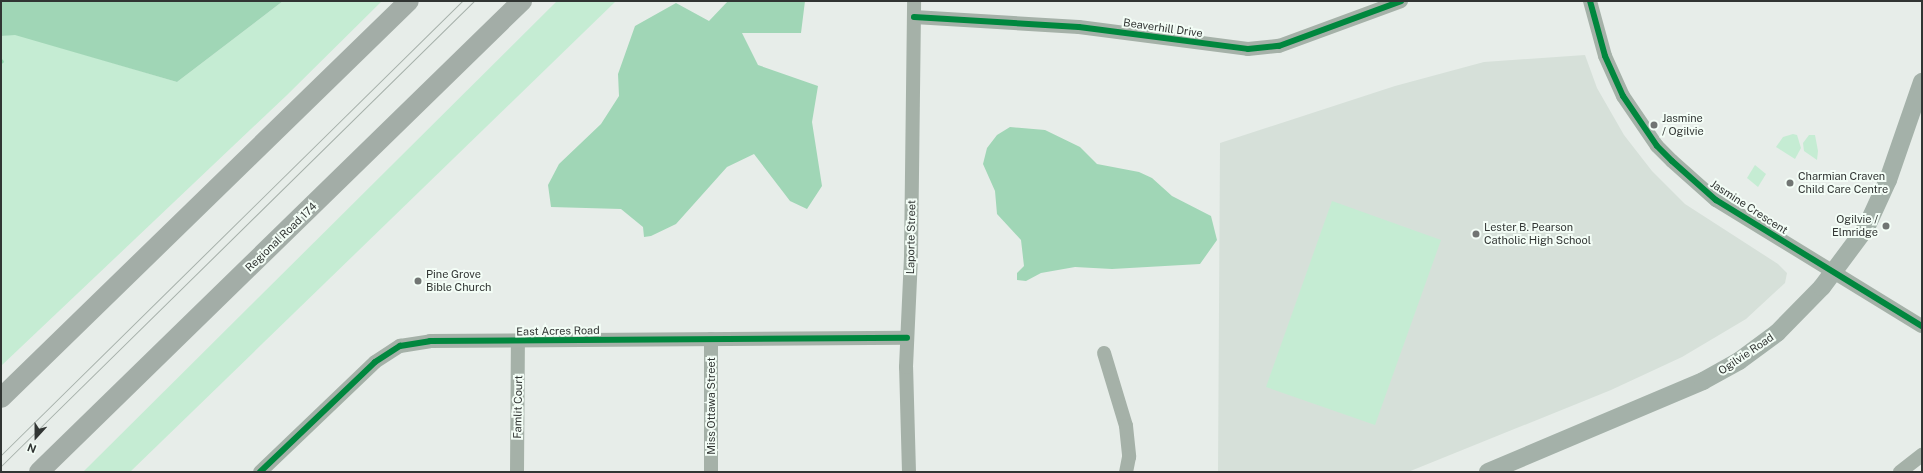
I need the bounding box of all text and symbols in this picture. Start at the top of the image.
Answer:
street label: Beaverhill Drive [1122,16,1204,40]
place label: Jasmine / Ogilvie [1662,112,1704,138]
marker: Jasmine / Ogilvie [1649,120,1659,130]
place label: Charmian Craven Child Care Centre [1798,170,1888,196]
street label: Jasmine Crescent [1708,177,1790,237]
marker: Charmian Craven Child Care Centre [1785,178,1795,188]
street label: Regional Road 174 [243,200,319,274]
street label: Laporte Street [904,200,918,274]
place label: Ogilvie / Elmridge [1832,213,1878,239]
place label: Lester B. Pearson Catholic High School [1484,221,1591,247]
marker: Ogilvie / Elmridge [1881,221,1891,231]
marker: Lester B. Pearson Catholic High School [1471,229,1481,239]
place label: Pine Grove Bible Church [426,268,492,294]
marker: Pine Grove Bible Church [413,276,423,286]
street label: East Acres Road [516,324,600,338]
street label: Ogilvie Road [1716,331,1776,377]
street label: Miss Ottawa Street [704,357,718,455]
street label: Famlit Court [511,375,525,439]
north arrow [16,417,56,457]
text: N [26,441,38,455]

